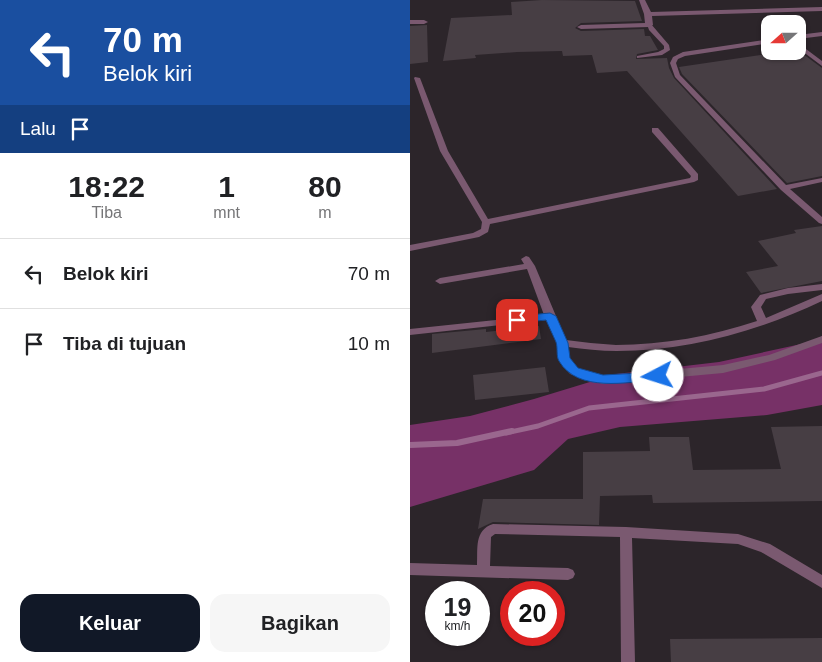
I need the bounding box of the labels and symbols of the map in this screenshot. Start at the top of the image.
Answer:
north arrow [761,15,806,60]
pin [496,299,538,341]
position arrow [631,349,683,401]
speed limit sign: 20 [500,581,565,646]

